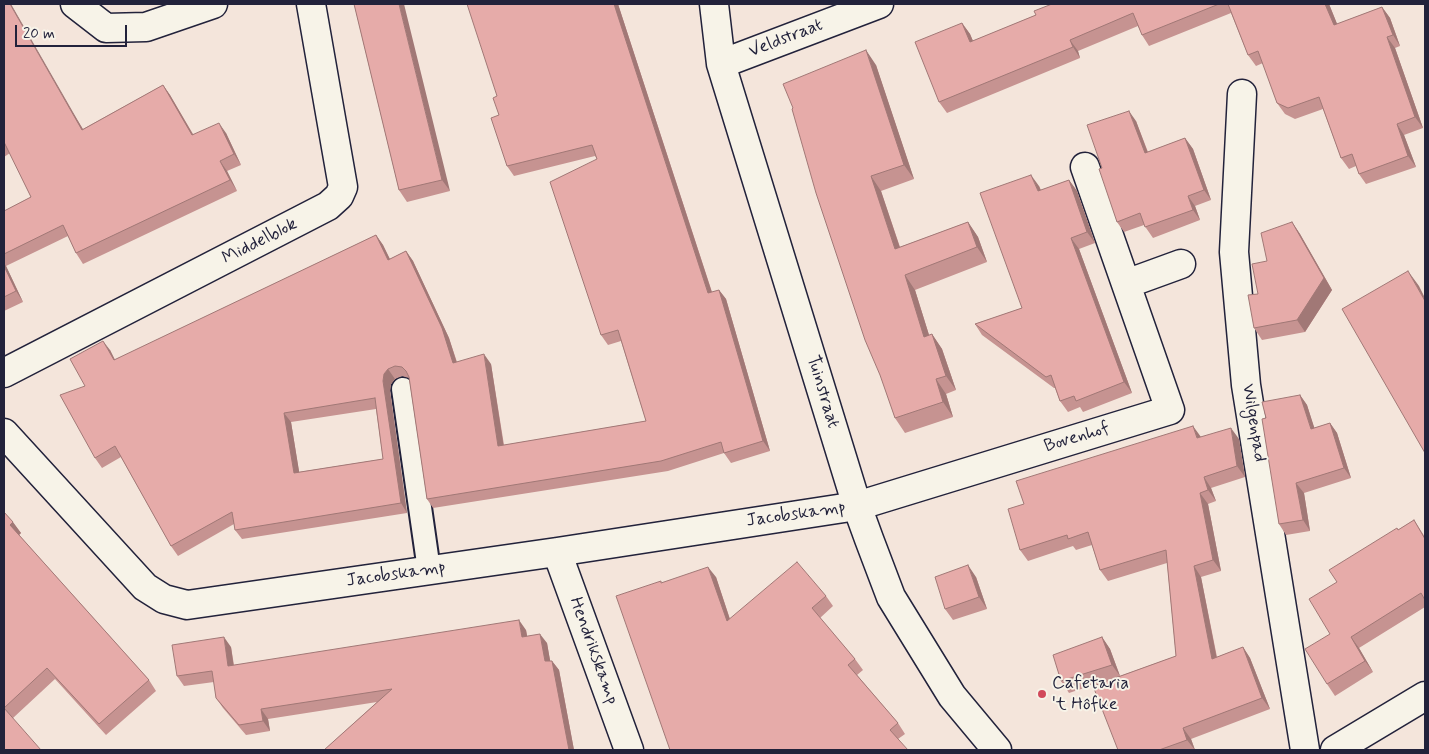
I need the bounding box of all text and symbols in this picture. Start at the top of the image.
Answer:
scale bar [18,15,130,47]
street label: Veldstraat [746,15,826,63]
text: 20 m [23,24,55,44]
street label: Middelblok [219,214,301,270]
street label: Tuinstraat [801,353,843,431]
street label: Wilgenpad [1236,382,1270,464]
street label: Bovenhof [1042,418,1112,458]
street label: Jacobskamp [745,497,847,533]
street label: Jacobskamp [345,557,447,593]
street label: Hendrikskamp [564,594,622,708]
place label: Cafetaria 't Hôfke [1052,673,1129,716]
marker: Cafetaria 't Hôfke [1036,688,1048,700]

